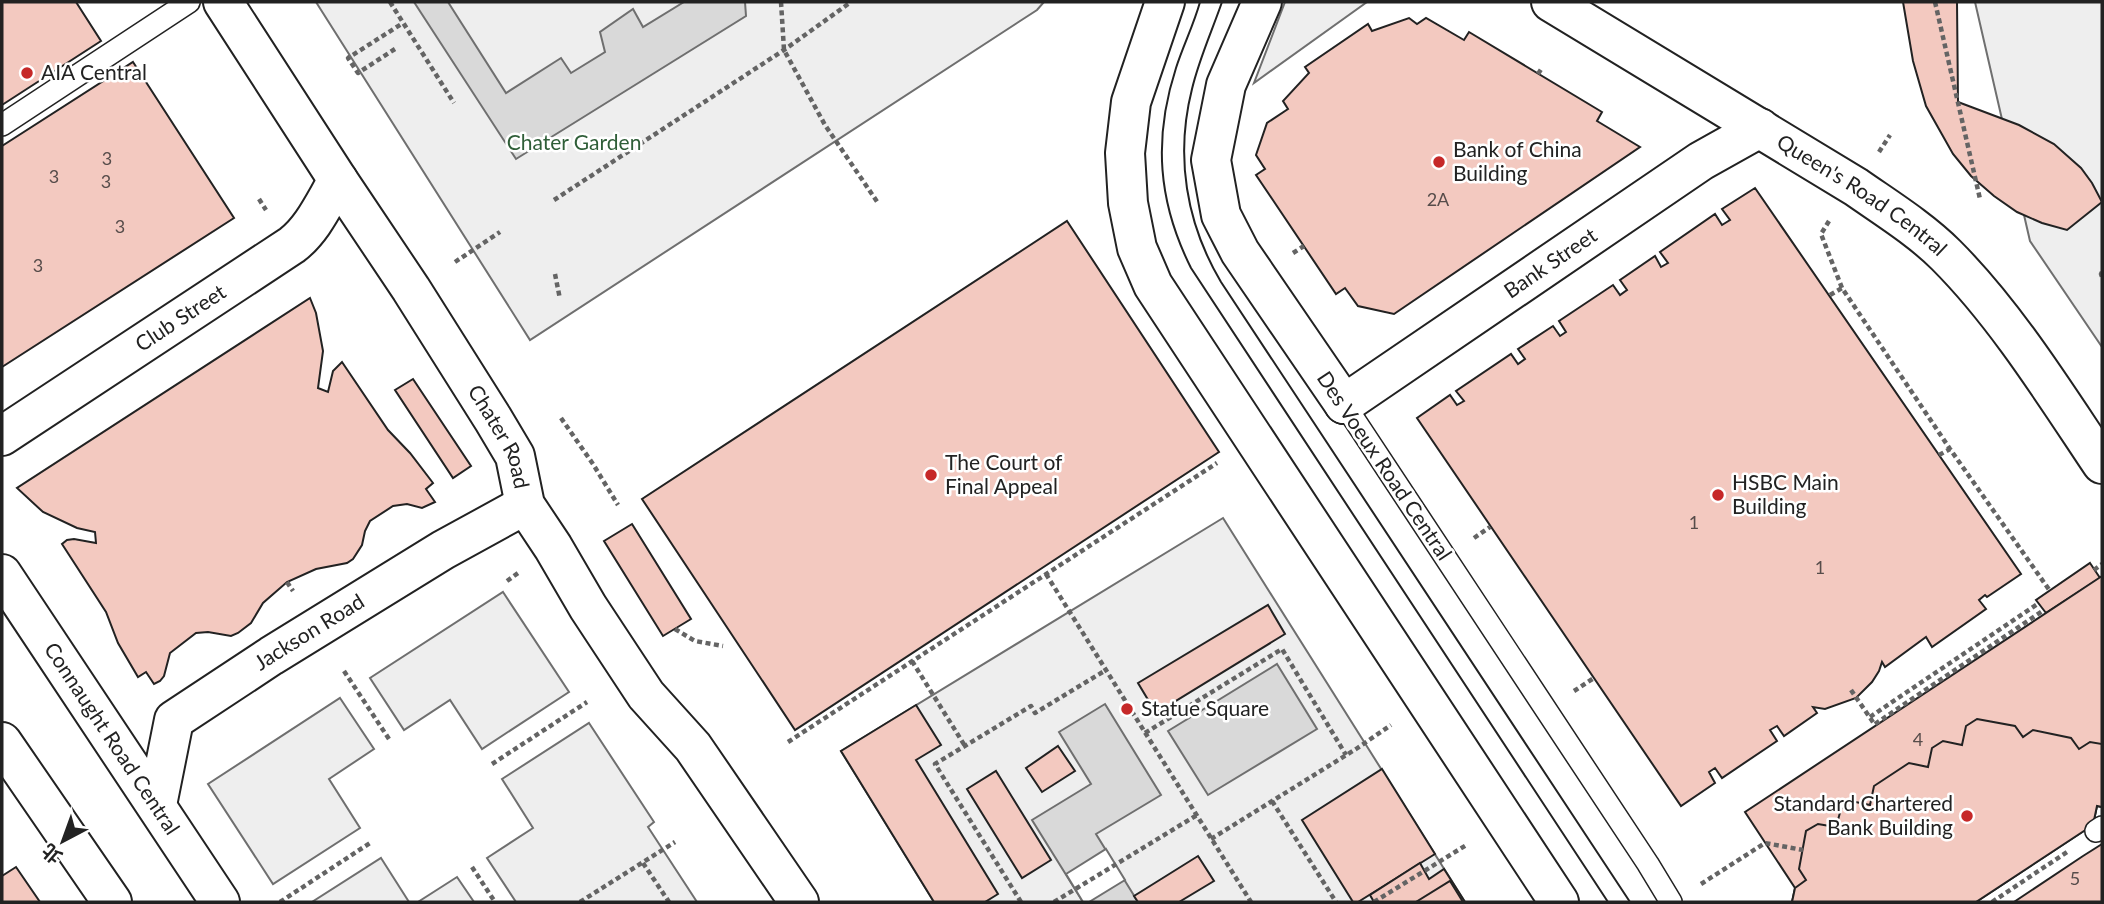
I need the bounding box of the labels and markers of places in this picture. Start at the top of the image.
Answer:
place label: AIA Central [41,59,147,84]
marker: AIA Central [19,65,35,81]
place label: Bank of China Building [1453,136,1582,185]
marker: Bank of China Building [1431,154,1447,170]
place label: The Court of Final Appeal [945,449,1063,498]
marker: The Court of Final Appeal [923,467,939,483]
place label: HSBC Main Building [1732,469,1839,518]
marker: HSBC Main Building [1710,487,1726,503]
place label: Statue Square [1141,695,1269,720]
marker: Statue Square [1119,701,1135,717]
place label: Standard Chartered Bank Building [1773,790,1953,839]
marker: Standard Chartered Bank Building [1959,808,1975,824]

